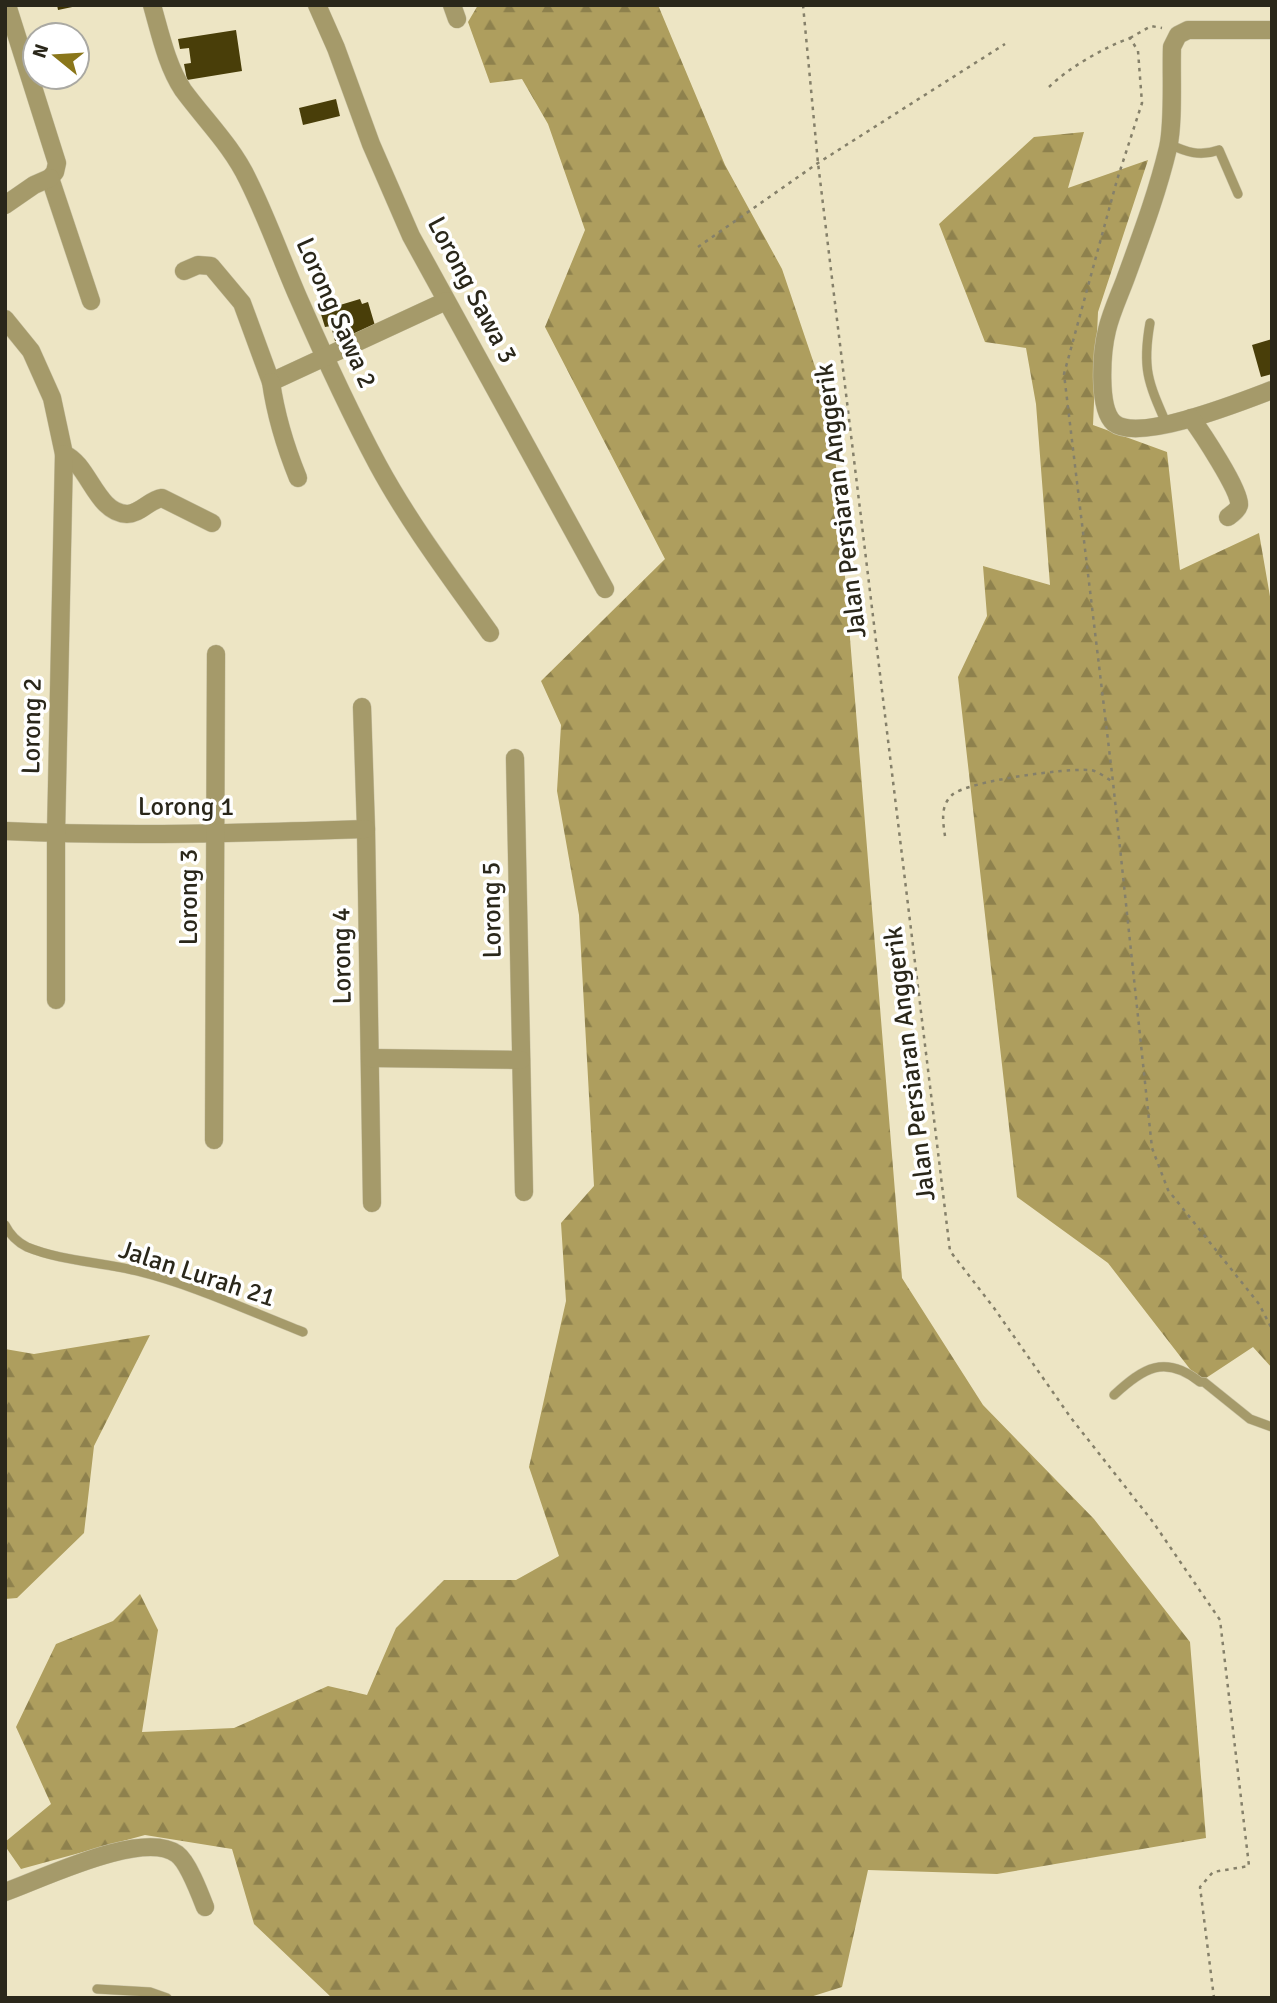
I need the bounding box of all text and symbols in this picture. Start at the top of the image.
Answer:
north arrow [21,21,91,91]
text: N [27,41,54,61]
street label: Lorong Sawa 3 [420,211,524,369]
street label: Lorong Sawa 2 [289,233,383,393]
street label: Jalan Persiaran Anggerik [808,362,874,640]
street label: Lorong 2 [15,677,49,775]
street label: Lorong 1 [138,791,234,823]
street label: Lorong 3 [173,849,205,945]
street label: Lorong 5 [475,861,509,959]
street label: Lorong 4 [325,907,359,1005]
street label: Jalan Persiaran Anggerik [877,925,943,1203]
street label: Jalan Lurah 21 [115,1234,279,1314]

